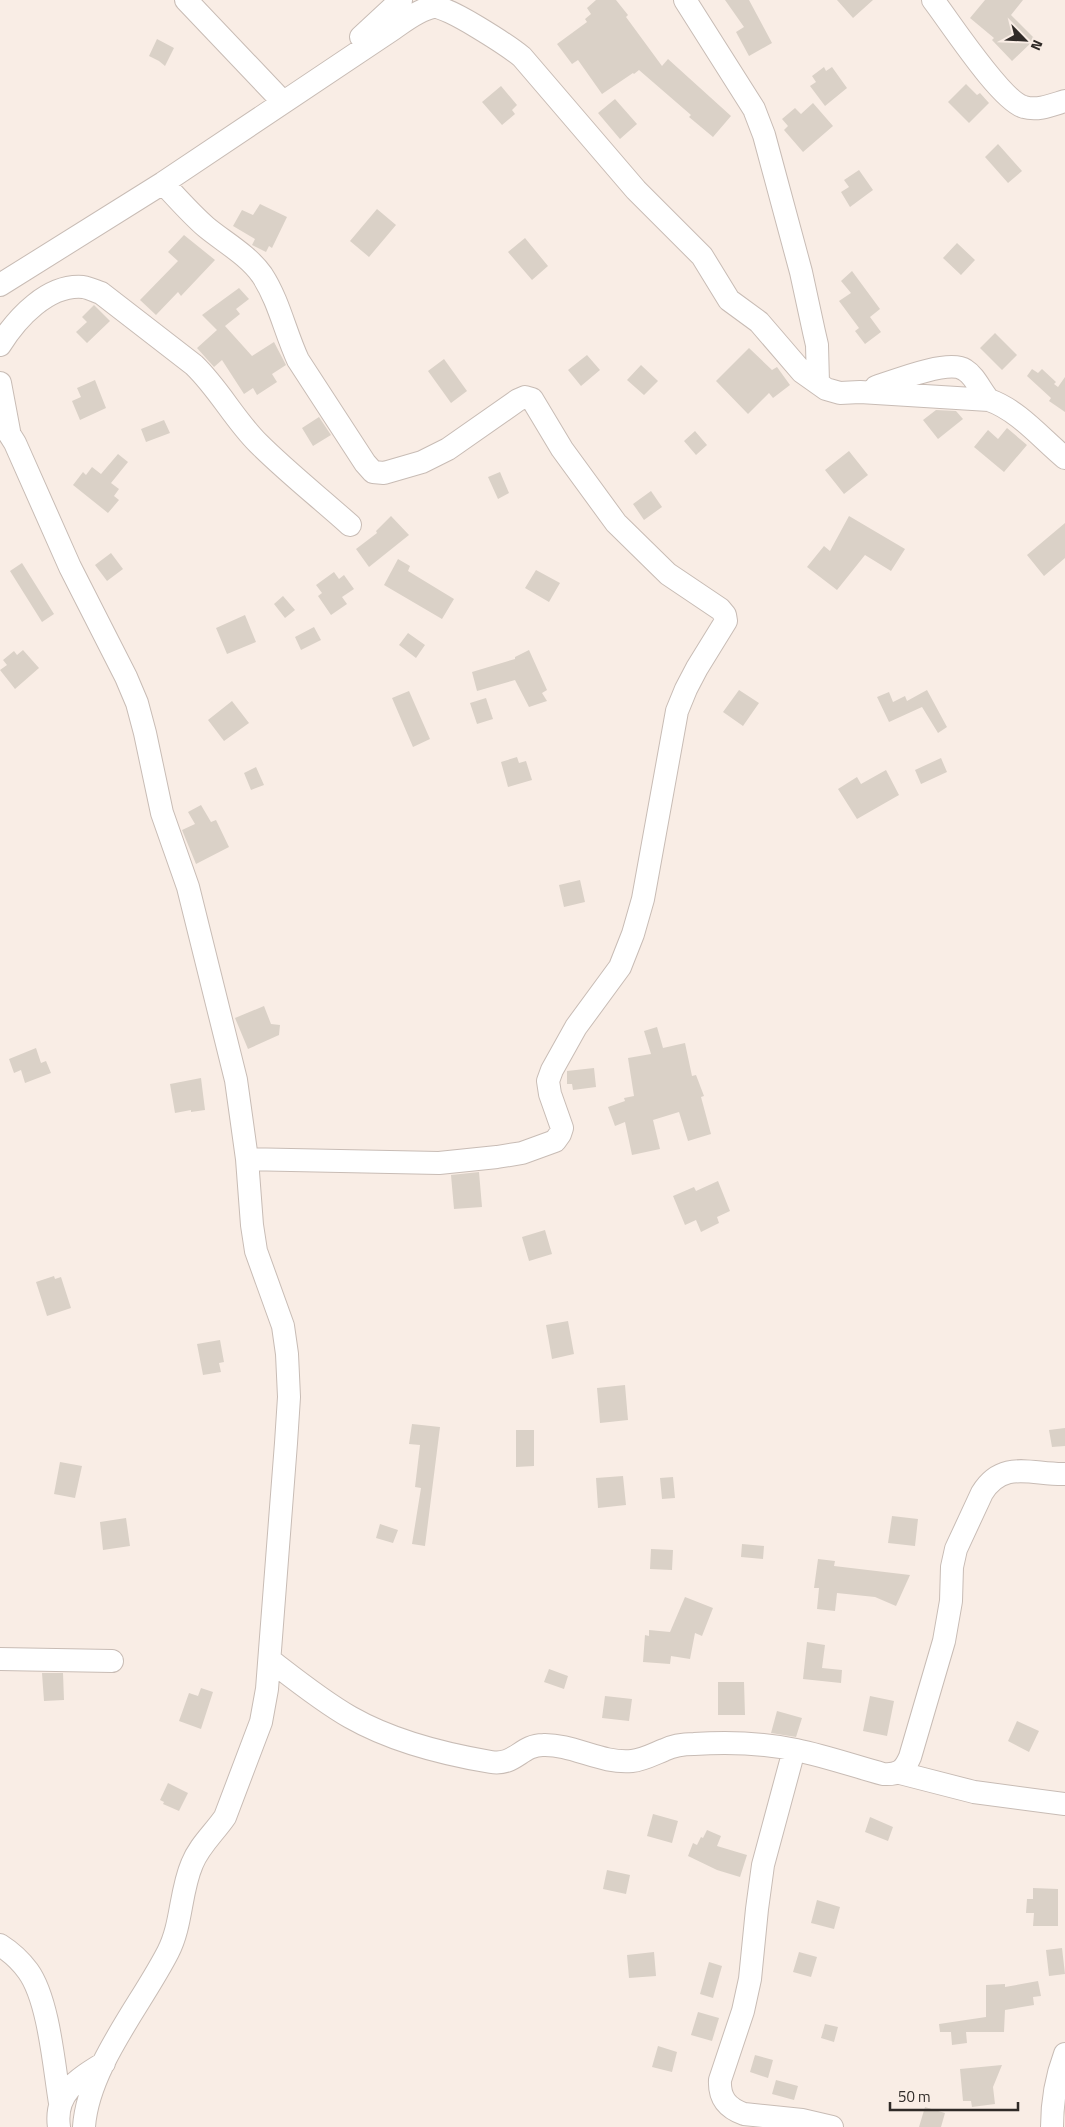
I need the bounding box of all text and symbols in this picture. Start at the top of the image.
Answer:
north arrow [1000,15,1050,65]
text: N [1026,37,1049,54]
scale bar [890,2080,1018,2112]
text: 50 m [898,2085,931,2108]

